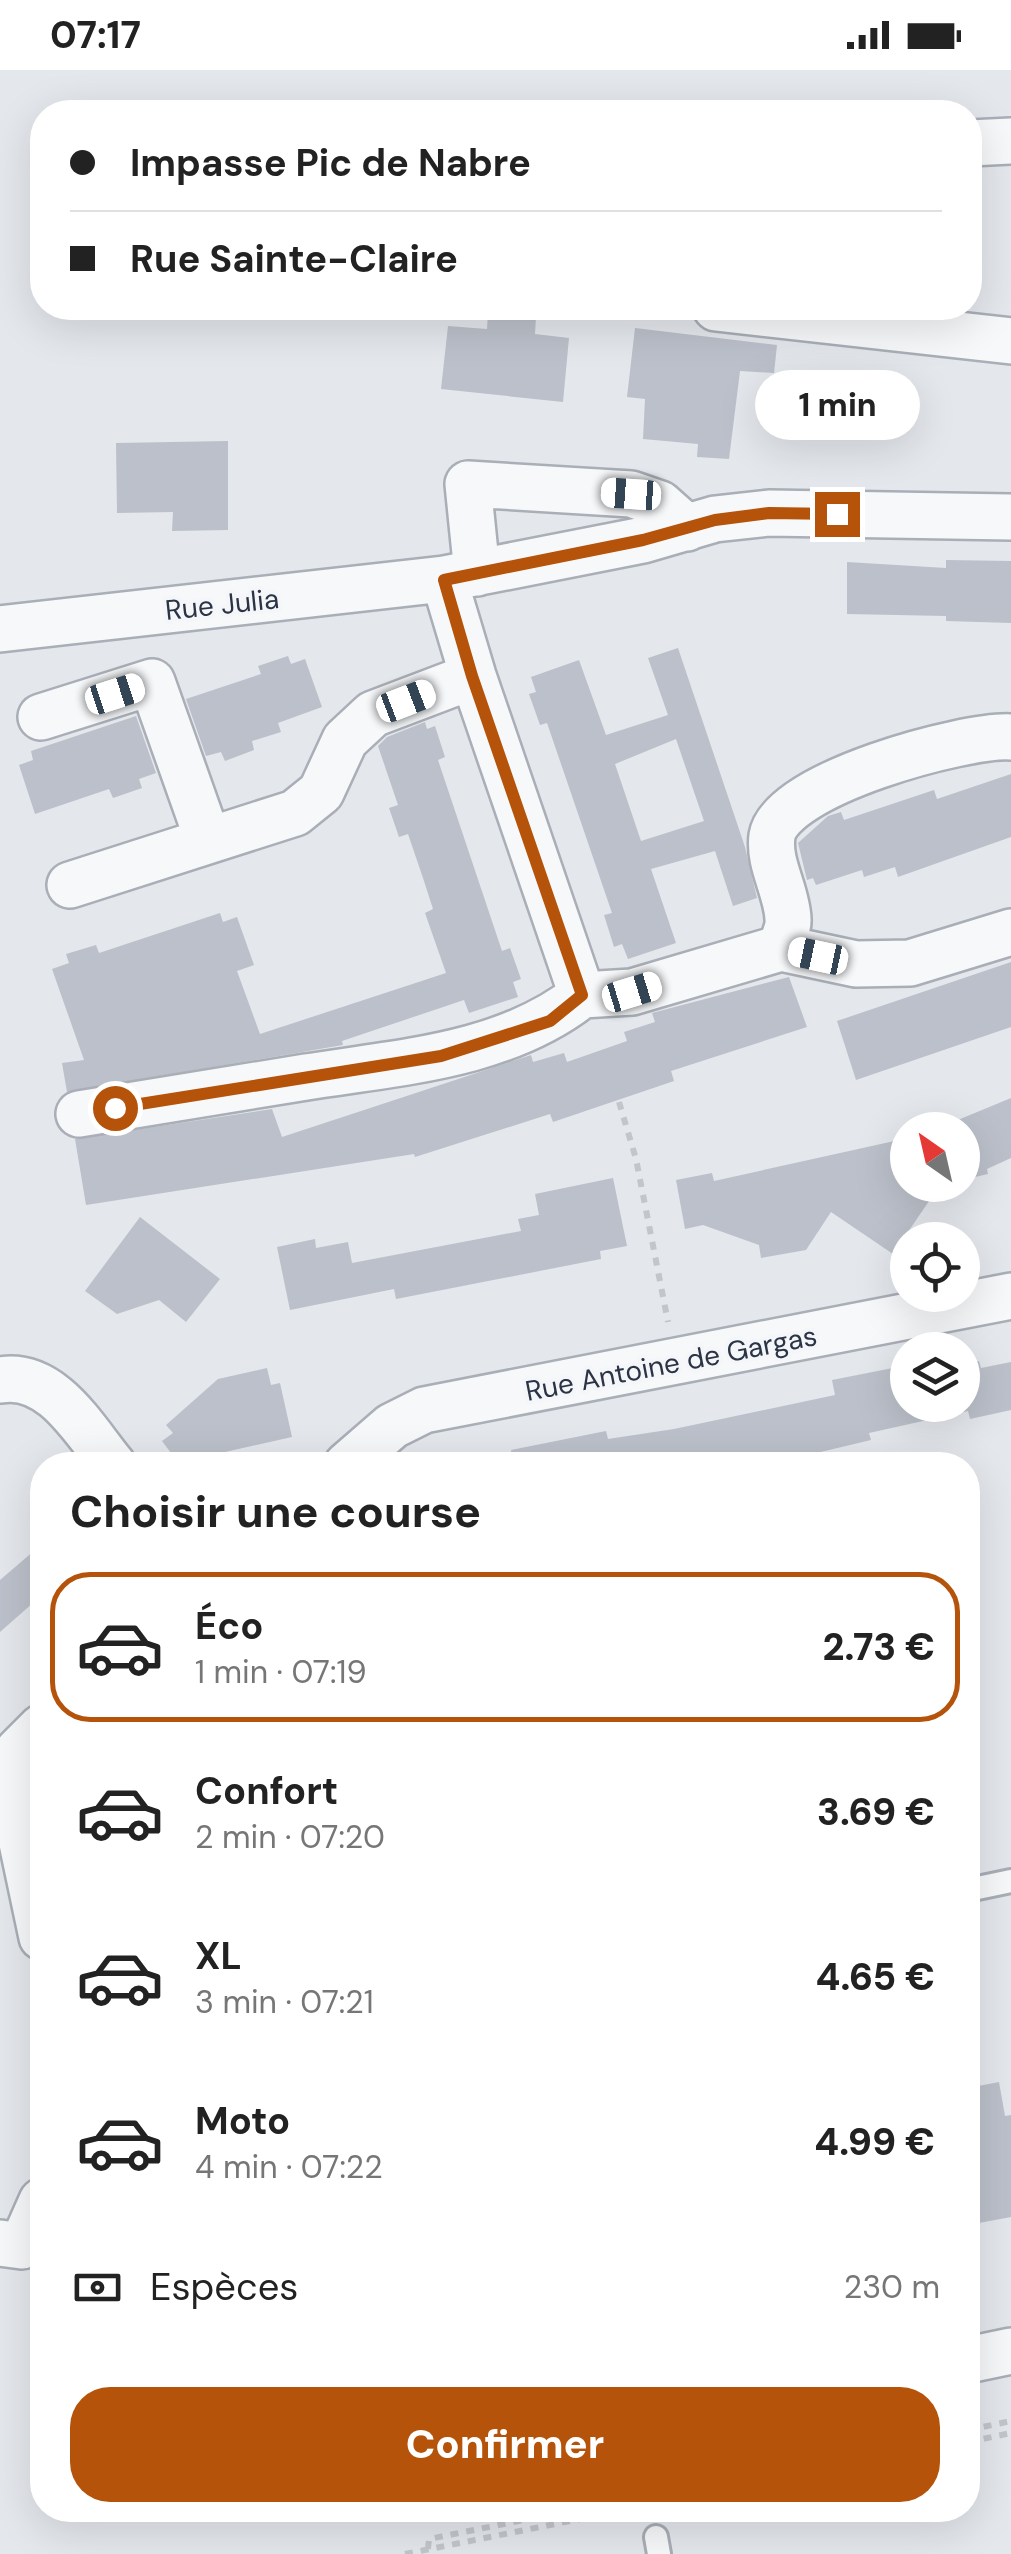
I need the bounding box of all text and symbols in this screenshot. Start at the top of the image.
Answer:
text: 07:17 [50,10,141,60]
text: Impasse Pic de Nabre [130,138,531,188]
text: Rue Sainte-Claire [130,234,458,284]
callout: 1 min [754,369,920,439]
text: 1 min [798,384,877,426]
car [600,477,662,511]
route end [815,492,860,537]
street label: Rue Julia [163,580,281,629]
car [82,670,148,718]
car [373,676,439,726]
car [786,935,850,977]
car [599,969,665,1015]
route start [93,1086,138,1131]
north arrow [890,1112,980,1202]
map controls [890,1112,980,1422]
button: locate [890,1222,980,1312]
street label: Rue Antoine de Gargas [522,1317,820,1410]
button: layers [890,1332,980,1422]
text: Choisir une course [70,1482,481,1541]
text: Éco [195,1601,263,1651]
icon: car [75,1602,165,1692]
text: 2.73 € [822,1622,935,1672]
text: 1 min · 07:19 [195,1651,367,1693]
text: Confort [195,1766,338,1816]
icon: car [75,1767,165,1857]
text: 3.69 € [817,1787,935,1837]
text: 2 min · 07:20 [195,1816,385,1858]
text: XL [195,1931,242,1981]
icon: car [75,1932,165,2022]
text: 4.65 € [816,1952,935,2002]
text: 3 min · 07:21 [195,1981,374,2023]
text: Moto [195,2096,290,2146]
icon: car [75,2097,165,2187]
text: 4.99 € [814,2117,935,2167]
text: 4 min · 07:22 [195,2146,383,2188]
icon: cash [70,2260,125,2315]
text: Espèces [150,2262,298,2312]
text: 230 m [844,2266,940,2308]
button: Confirmer [70,2387,940,2502]

